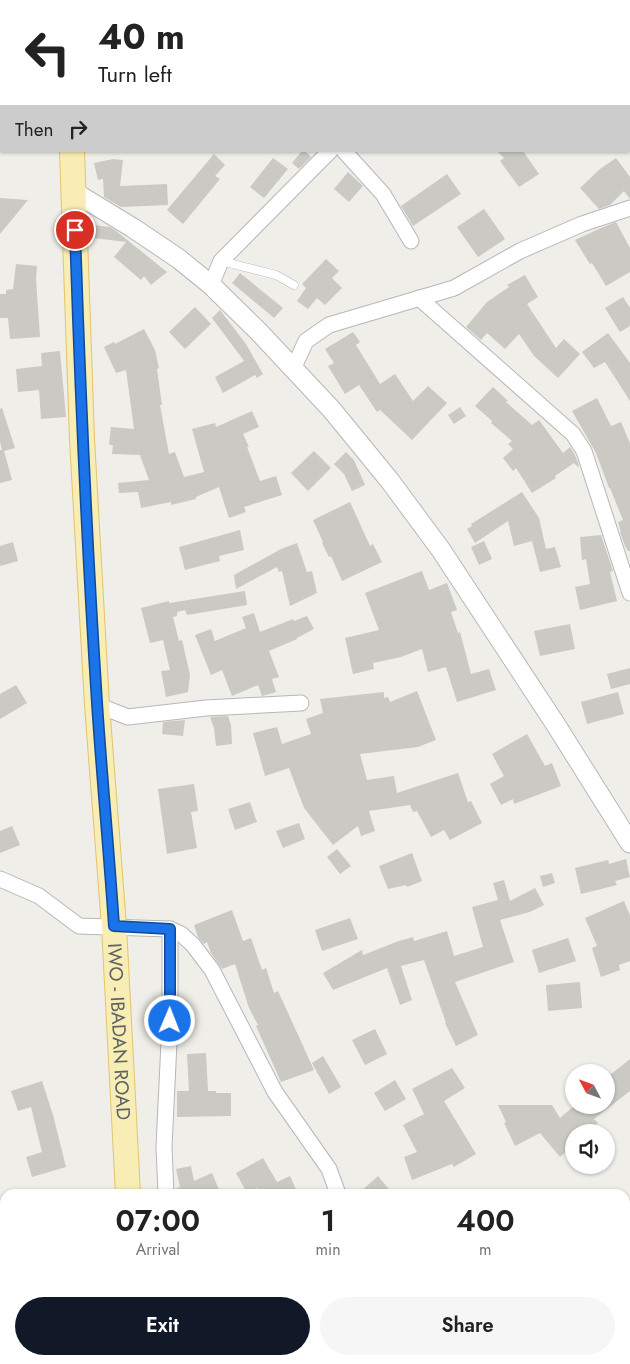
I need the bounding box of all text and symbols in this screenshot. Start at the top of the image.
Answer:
text: 40 m [98,12,185,62]
icon: left [15,20,80,85]
text: Turn left [98,58,172,90]
icon: right [64,115,92,143]
text: Then [15,116,54,143]
pin [54,209,96,251]
icon: arrive [61,216,89,244]
street label: IWO - IBADAN ROAD [101,942,138,1121]
position arrow [143,994,195,1046]
north arrow [565,1064,615,1114]
map controls [565,1064,615,1174]
button: sound [565,1124,615,1174]
text: 07:00 [115,1199,200,1242]
text: 1 [321,1199,335,1242]
text: 400 [456,1199,515,1242]
text: Arrival [136,1238,180,1261]
text: min [316,1238,341,1261]
text: m [479,1238,492,1261]
button: Exit [15,1297,310,1355]
button: Share [320,1297,615,1355]

